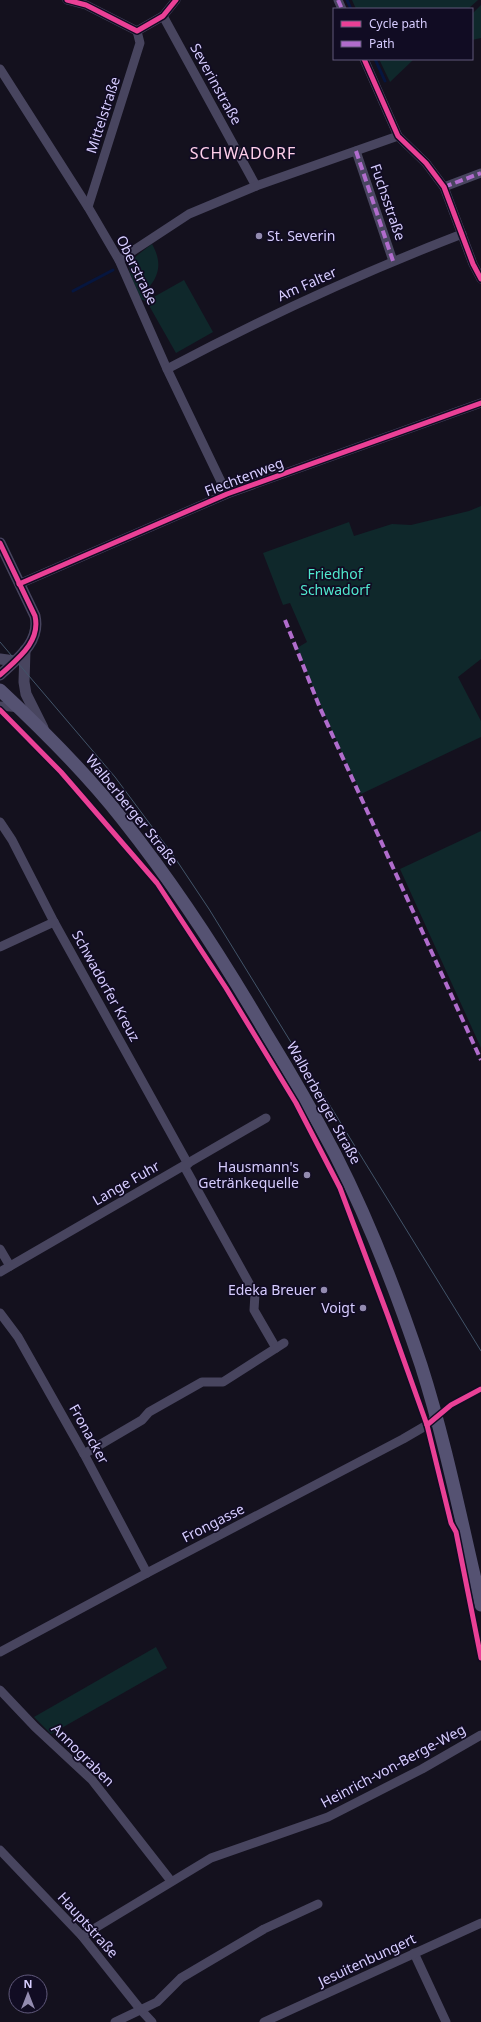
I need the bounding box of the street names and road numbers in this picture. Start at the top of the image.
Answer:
street label: Severinstraße [186,40,247,128]
street label: Mittelstraße [81,74,124,156]
street label: Fuchsstraße [366,161,410,243]
street label: Oberstraße [112,232,162,308]
street label: Am Falter [274,262,340,305]
street label: Flechtenweg [202,453,286,500]
street label: Walberberger Straße [82,750,183,869]
street label: Schwadorfer Kreuz [68,927,145,1045]
street label: Walberberger Straße [283,1038,366,1168]
street label: Lange Fuhr [89,1156,163,1209]
street label: Fronacker [65,1400,114,1467]
street label: Frongasse [178,1499,247,1546]
street label: Annograben [48,1719,119,1790]
street label: Heinrich-von-Berge-Weg [317,1719,469,1812]
street label: Hauptstraße [54,1888,123,1962]
street label: Jesuitenbungert [313,1929,419,1991]

